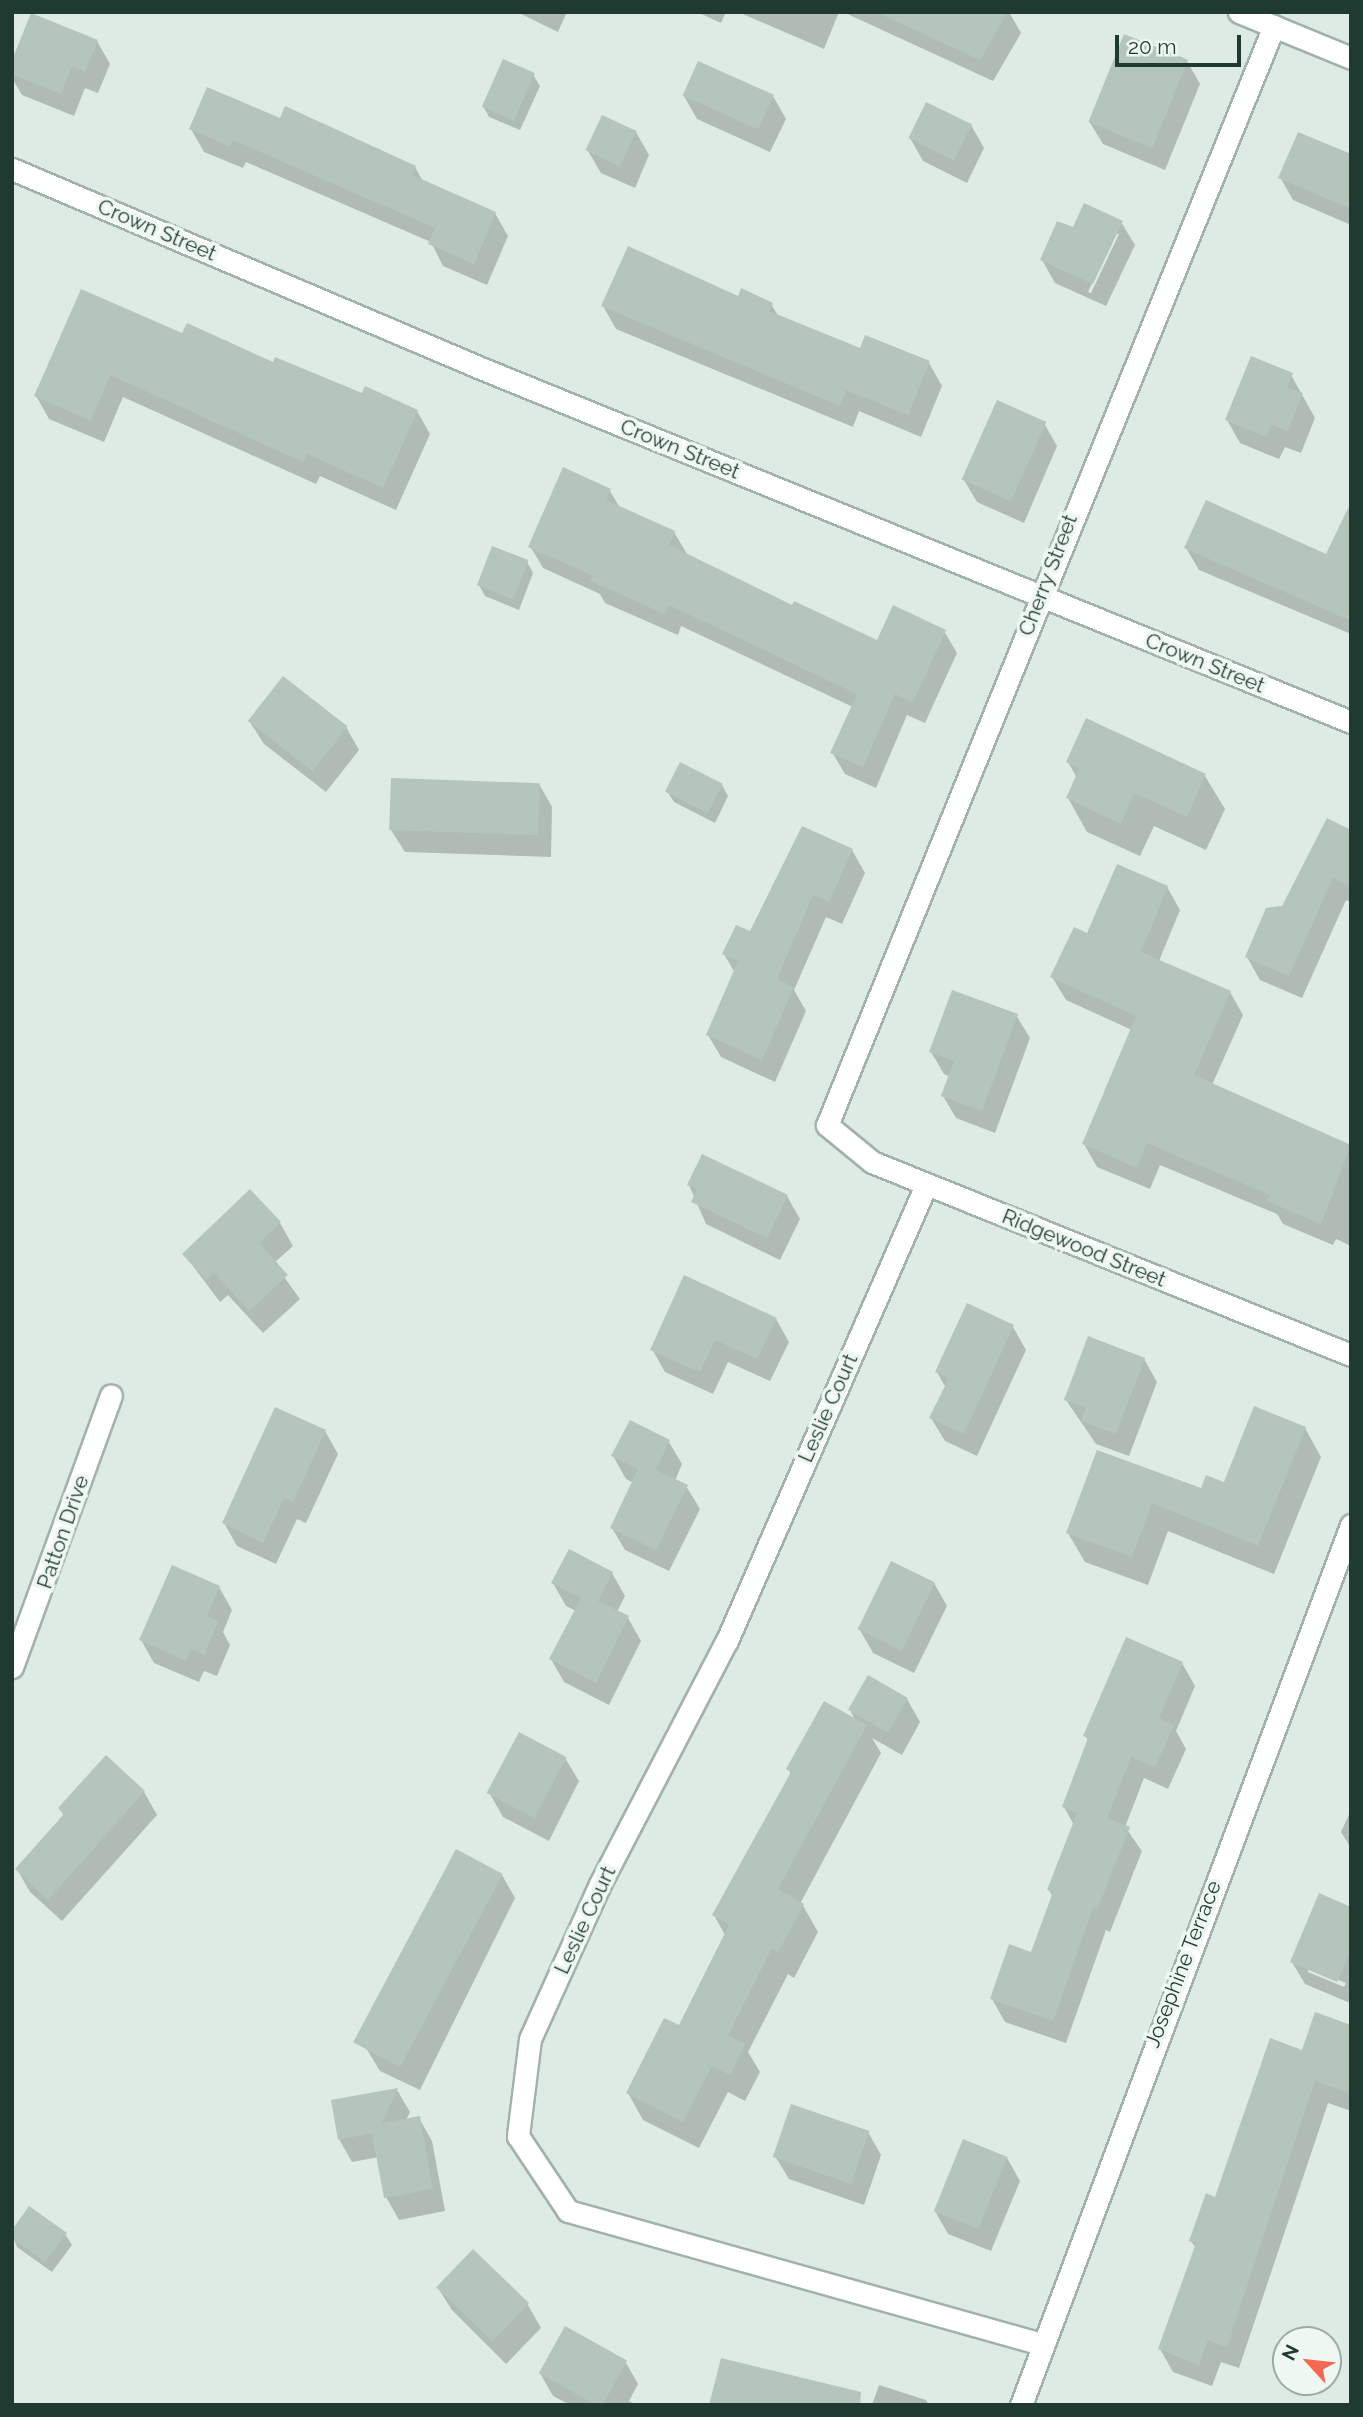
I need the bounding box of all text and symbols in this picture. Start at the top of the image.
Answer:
scale bar [1118,21,1244,65]
text: 20 m [1128,34,1176,59]
street label: Crown Street [94,194,220,266]
street label: Crown Street [617,414,743,484]
street label: Cherry Street [1013,510,1083,640]
street label: Crown Street [1142,628,1268,698]
street label: Ridgewood Street [998,1204,1170,1292]
street label: Leslie Court [793,1350,863,1466]
street label: Patton Drive [32,1472,94,1592]
street label: Leslie Court [549,1862,621,1978]
street label: Josephine Terrace [1139,1877,1227,2051]
north arrow [1272,2326,1342,2396]
text: N [1277,2341,1303,2364]

